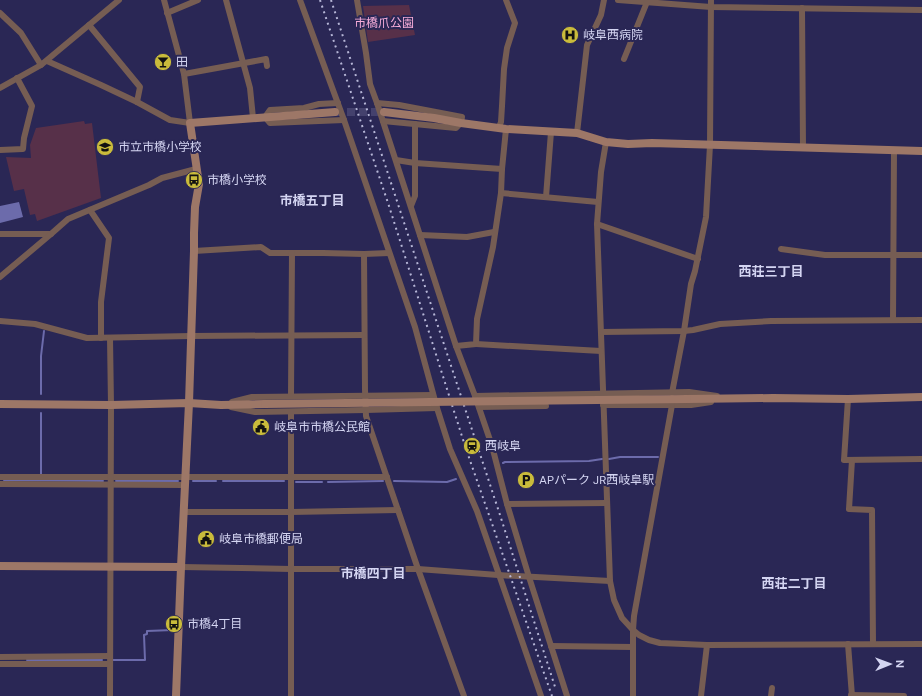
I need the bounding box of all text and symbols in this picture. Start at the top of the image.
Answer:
park label: 市橋爪公園 [354,15,414,31]
hospital icon: 岐阜西病院 [560,25,580,45]
place label: 岐阜西病院 [583,27,643,43]
bar icon: 田 [153,52,173,72]
place label: 田 [176,54,188,70]
school or university icon: 市立市橋小学校 [95,137,115,157]
place label: 市立市橋小学校 [118,139,202,155]
bus stop icon: 市橋小学校 [184,170,204,190]
place label: 市橋小学校 [207,172,267,188]
district label: 市橋五丁目 [279,192,345,209]
district label: 西荘三丁目 [738,263,804,280]
public building icon: 岐阜市市橋公民館 [251,417,271,437]
place label: 岐阜市市橋公民館 [274,419,370,435]
station icon: 西岐阜 [462,436,482,456]
place label: 西岐阜 [485,438,521,454]
parking icon: APパーク JR西岐阜駅 [516,470,536,490]
place label: APパーク JR西岐阜駅 [539,472,654,488]
public building icon: 岐阜市橋郵便局 [196,529,216,549]
place label: 岐阜市橋郵便局 [219,531,303,547]
district label: 市橋四丁目 [340,565,406,582]
district label: 西荘二丁目 [761,575,827,592]
bus stop icon: 市橋4丁目 [164,614,184,634]
place label: 市橋4丁目 [187,616,242,632]
north arrow [870,644,910,684]
text: N [893,660,907,668]

